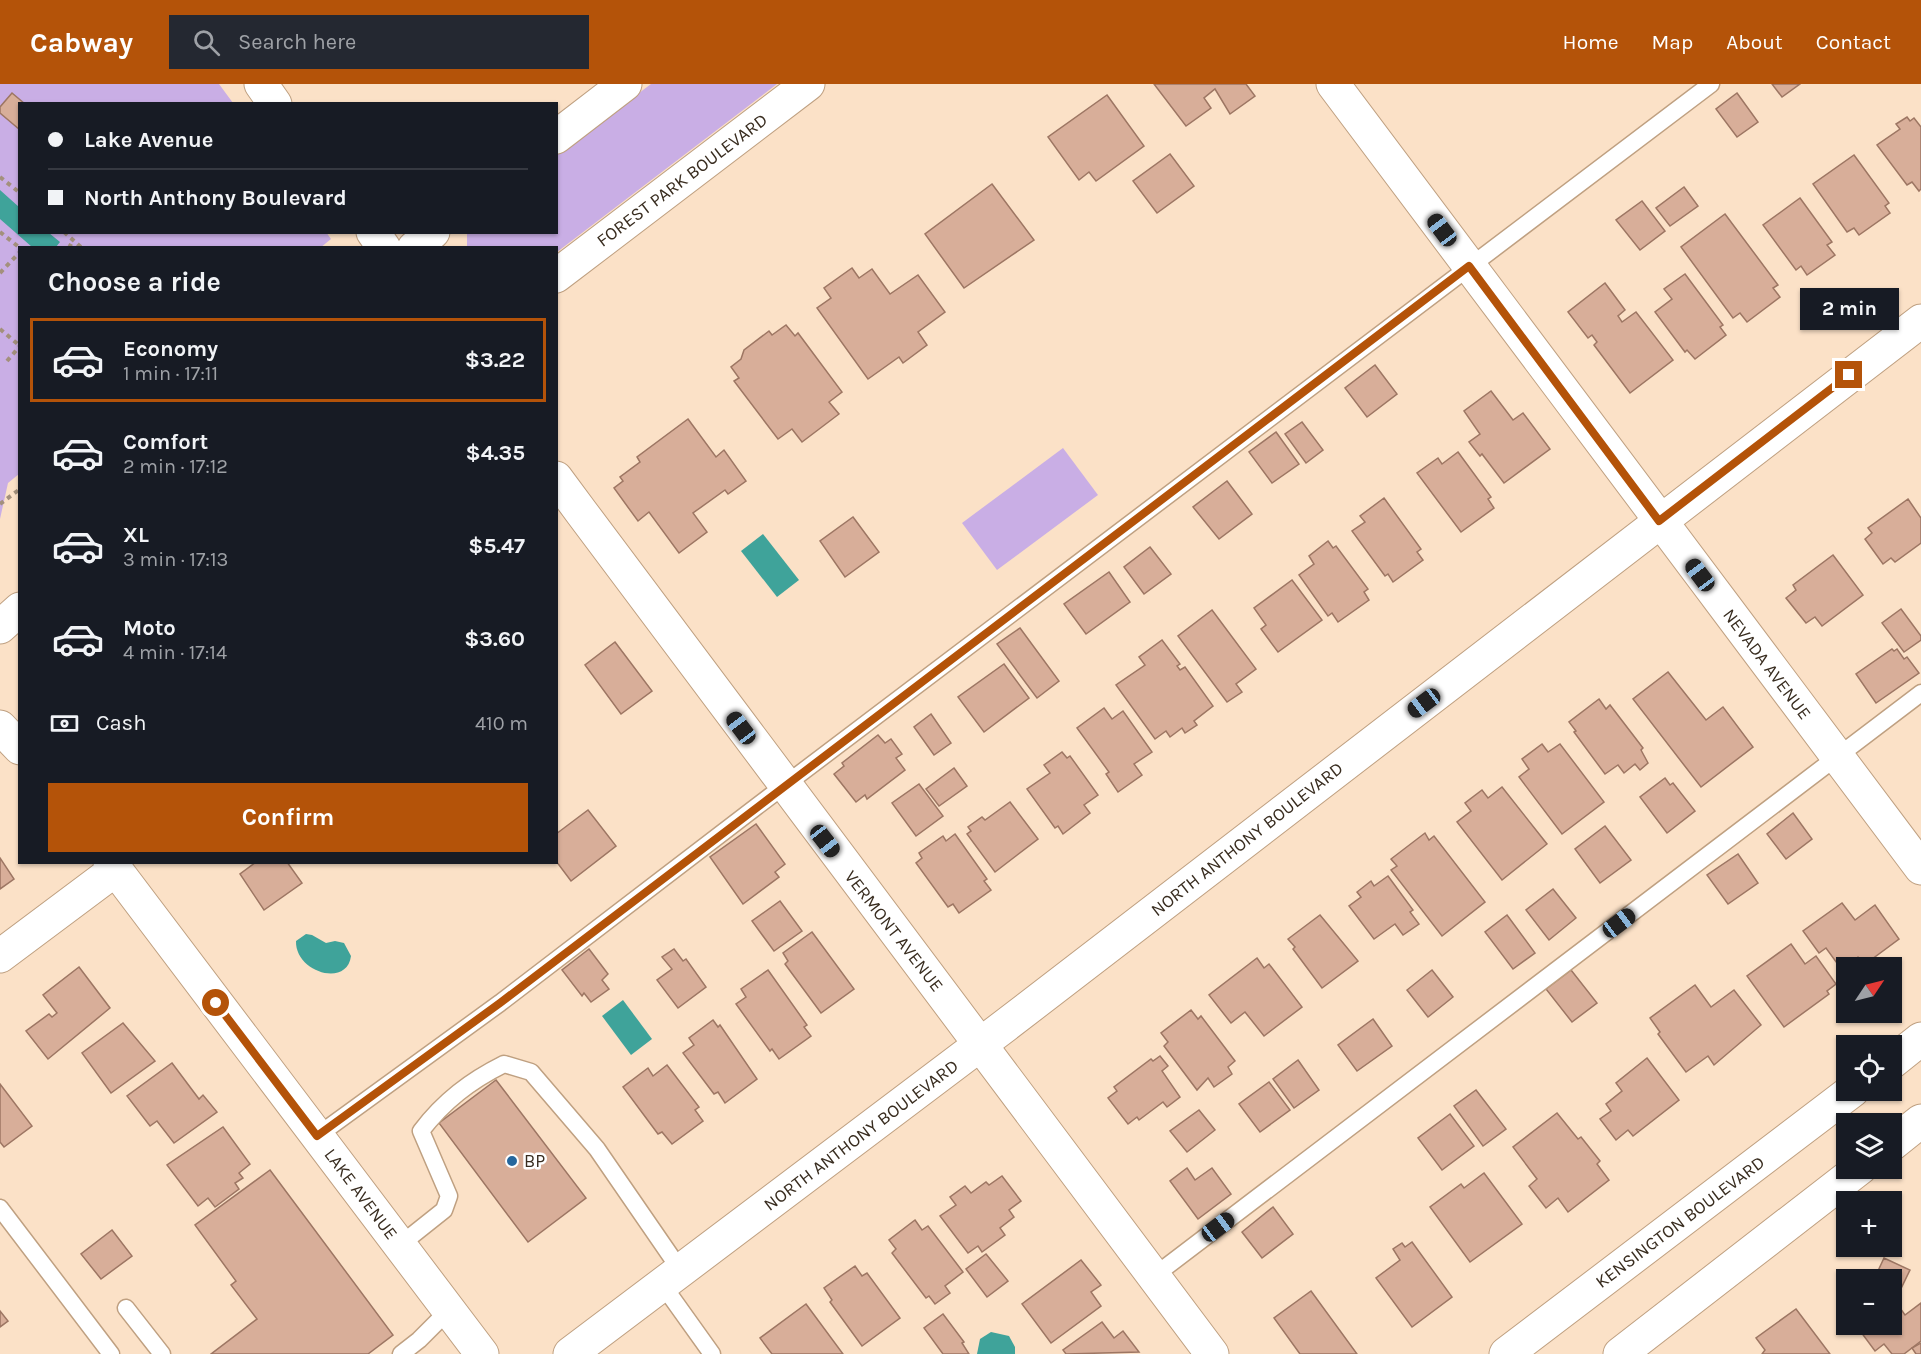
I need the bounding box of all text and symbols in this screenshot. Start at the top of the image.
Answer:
search box [169,15,589,69]
text: Cabway [30,26,133,59]
icon: search [190,26,223,59]
text: Search here [238,29,356,55]
text: Home [1563,30,1619,54]
text: Map [1652,30,1693,54]
text: About [1726,30,1783,54]
text: Contact [1816,30,1891,54]
street label: FOREST PARK BOULEVARD [592,109,772,251]
text: Lake Avenue [84,127,214,153]
text: North Anthony Boulevard [84,185,347,211]
car [1424,210,1460,250]
text: Choose a ride [48,266,221,298]
callout: 2 min [1800,288,1898,330]
text: 2 min [1822,297,1877,320]
icon: car [51,333,105,387]
text: Economy [123,336,218,362]
text: $3.22 [465,347,525,373]
route end [1835,361,1862,388]
text: 1 min · 17:11 [123,362,218,385]
icon: car [51,426,105,480]
text: Comfort [123,429,208,455]
text: $4.35 [466,440,525,466]
text: 2 min · 17:12 [123,455,228,478]
icon: car [51,519,105,573]
text: XL [123,522,149,548]
text: $5.47 [468,533,525,559]
text: 3 min · 17:13 [123,548,228,571]
car [1682,555,1718,595]
street label: NEVADA AVENUE [1718,604,1816,724]
icon: car [51,612,105,666]
text: Moto [123,615,176,641]
text: $3.60 [464,626,525,652]
text: 4 min · 17:14 [123,641,227,664]
car [1404,685,1444,721]
icon: cash [48,707,81,740]
car [723,708,759,748]
text: Cash [96,710,146,736]
text: 410 m [475,712,528,735]
street label: NORTH ANTHONY BOULEVARD [1146,757,1348,921]
button: Confirm [48,783,528,852]
car [807,821,843,861]
street label: VERMONT AVENUE [840,866,948,996]
car [1599,905,1639,941]
north arrow [1836,957,1902,1023]
map controls [1836,957,1902,1335]
route start [202,989,229,1016]
button: locate [1836,1035,1902,1101]
street label: NORTH ANTHONY BOULEVARD [759,1055,963,1215]
button: layers [1836,1113,1902,1179]
street label: LAKE AVENUE [320,1144,402,1244]
place label: BP [524,1150,545,1172]
street label: KENSINGTON BOULEVARD [1591,1151,1769,1293]
marker: BP [505,1154,519,1168]
button: + [1836,1191,1902,1257]
car [1198,1209,1238,1245]
button: − [1836,1269,1902,1335]

